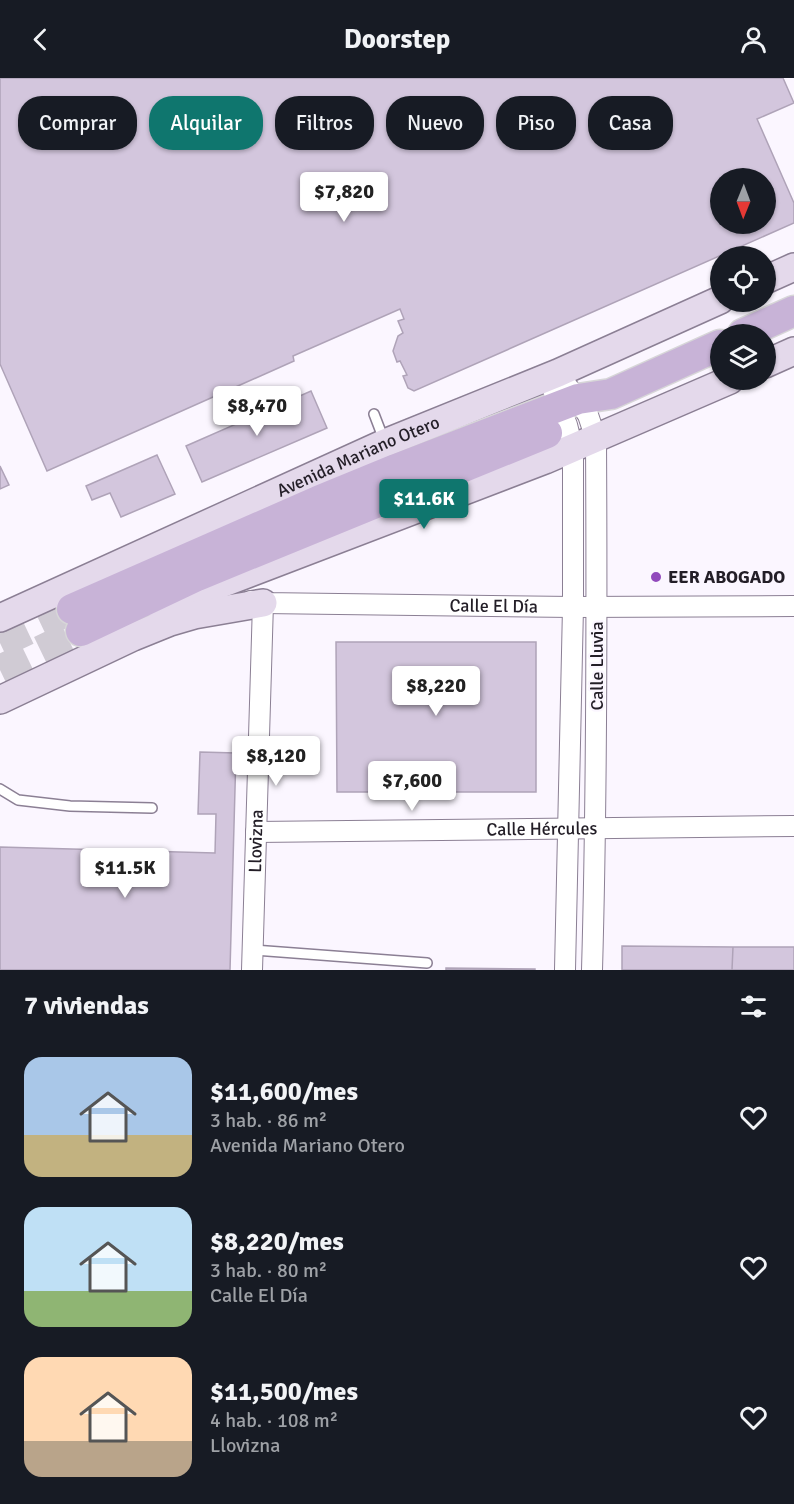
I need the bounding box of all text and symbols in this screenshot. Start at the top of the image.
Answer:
icon: back [24,23,57,56]
text: Doorstep [344,23,450,56]
icon: person [737,23,770,56]
chip: Comprar [18,96,137,150]
chip: Alquilar [149,96,263,150]
chip: Filtros [275,96,374,150]
chip: Nuevo [386,96,484,150]
chip: Piso [496,96,576,150]
chip: Casa [588,96,673,150]
north arrow [710,168,776,234]
map controls [710,168,776,390]
pin: $7,820 [295,172,393,223]
text: $7,820 [314,179,374,204]
button: locate [710,246,776,312]
button: layers [710,324,776,390]
pin: $8,470 [208,386,306,437]
text: $8,470 [227,393,287,418]
street label: Avenida Mariano Otero [273,411,443,502]
pin: $11.6K [375,479,473,530]
text: $11.6K [393,486,455,511]
place label: EER ABOGADO [668,566,785,588]
marker: EER ABOGADO [649,570,663,584]
street label: Calle El Día [450,594,538,618]
street label: Calle Lluvia [586,621,608,711]
pin: $8,220 [387,666,485,717]
text: $8,220 [406,673,466,698]
pin: $8,120 [227,736,325,787]
text: $8,120 [246,743,306,768]
pin: $7,600 [363,761,461,812]
text: $7,600 [382,768,442,793]
street label: Llovizna [244,809,268,873]
street label: Calle Hércules [486,817,598,840]
pin: $11.5K [76,848,174,899]
text: $11.5K [94,855,156,880]
text: 7 viviendas [24,990,149,1022]
icon: filters [737,990,770,1023]
text: $11,600/mes [210,1076,358,1108]
icon: home [72,1081,144,1153]
icon: heart [737,1101,770,1134]
text: 3 hab. · 86 m² [210,1108,327,1133]
text: Avenida Mariano Otero [210,1133,405,1158]
text: $8,220/mes [210,1226,344,1258]
icon: home [72,1231,144,1303]
icon: heart [737,1251,770,1284]
text: 3 hab. · 80 m² [210,1258,327,1283]
text: Calle El Día [210,1283,308,1308]
text: $11,500/mes [210,1376,358,1408]
icon: home [72,1381,144,1453]
icon: heart [737,1401,770,1434]
text: 4 hab. · 108 m² [210,1408,338,1433]
text: Llovizna [210,1433,280,1458]

